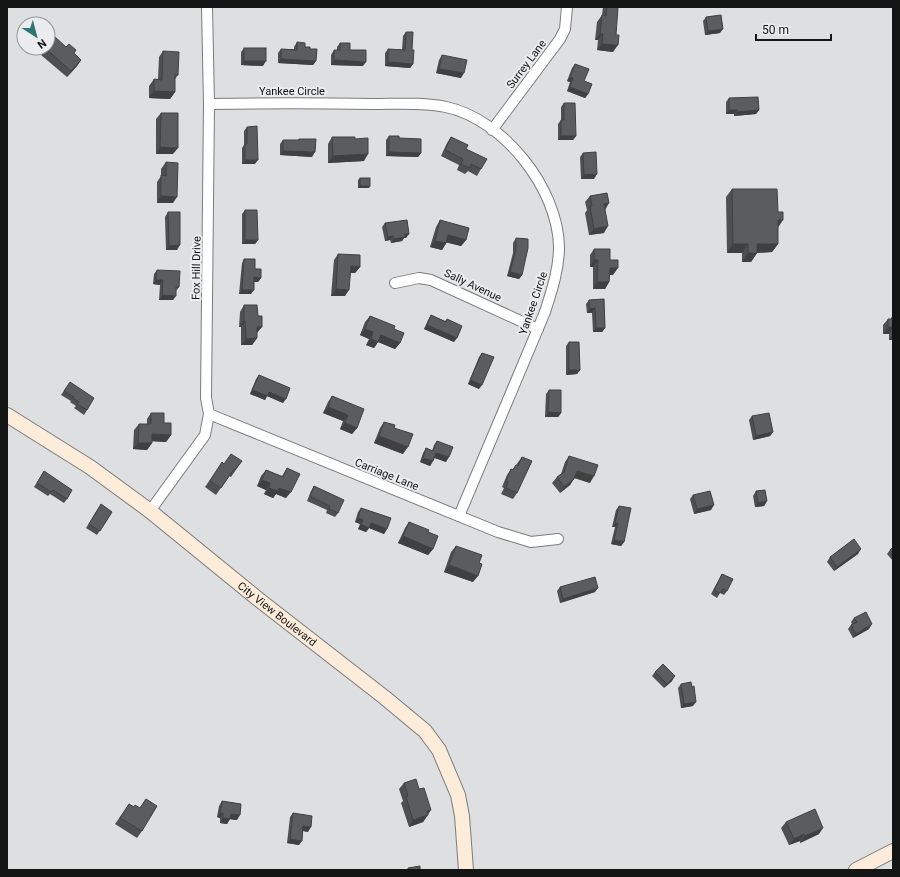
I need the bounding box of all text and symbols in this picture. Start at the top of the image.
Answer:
north arrow [16,16,56,56]
scale bar [756,16,831,42]
text: 50 m [762,23,789,37]
text: N [34,36,49,51]
street label: Surrey Lane [504,37,549,91]
street label: Yankee Circle [259,85,325,98]
street label: Fox Hill Drive [189,236,204,300]
street label: Sally Avenue [442,267,504,304]
street label: Yankee Circle [517,270,550,336]
street label: Carriage Lane [353,456,421,493]
street label: City View Boulevard [235,579,319,649]

